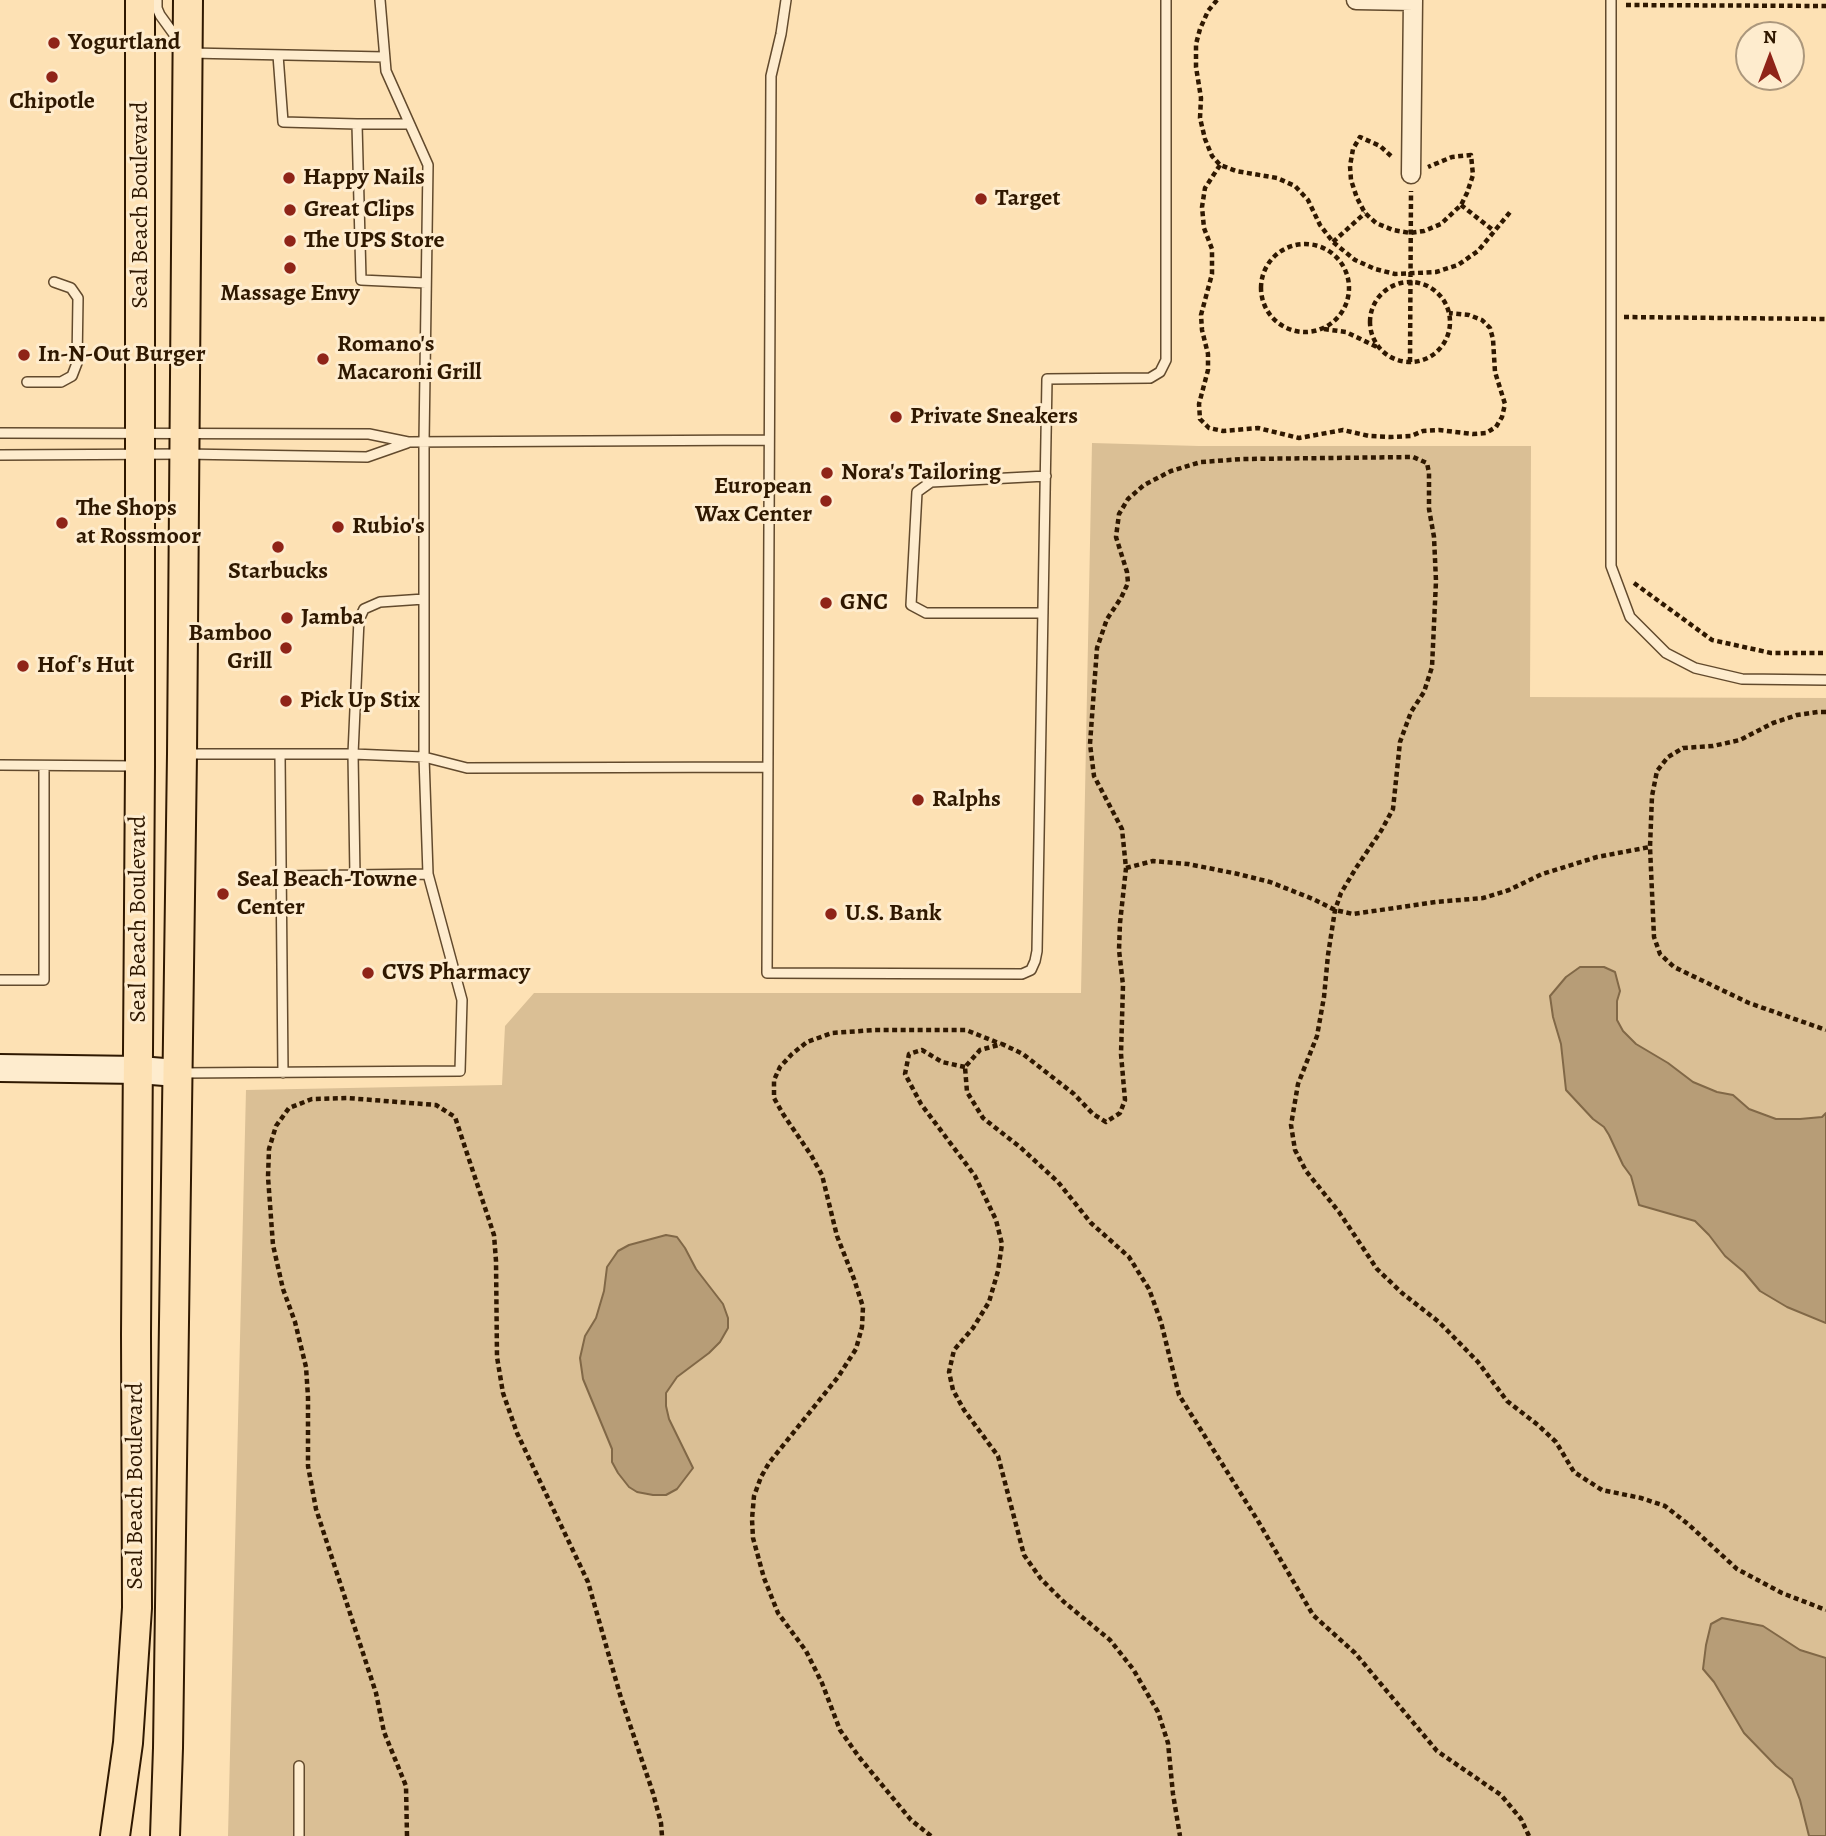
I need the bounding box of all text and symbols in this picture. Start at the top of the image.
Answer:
north arrow [1735,21,1805,91]
text: N [1763,24,1777,50]
place label: Yogurtland [68,29,181,57]
marker: Yogurtland [46,35,62,51]
marker: Chipotle [44,69,60,85]
place label: Chipotle [9,88,95,116]
street label: Seal Beach Boulevard [127,101,155,309]
place label: Happy Nails [303,164,425,192]
marker: Happy Nails [281,170,297,186]
place label: Target [995,185,1060,213]
marker: Target [973,191,989,207]
place label: Great Clips [304,196,415,224]
marker: Great Clips [282,202,298,218]
place label: The UPS Store [304,227,445,255]
marker: The UPS Store [282,233,298,249]
marker: Massage Envy [282,260,298,276]
place label: Massage Envy [220,280,360,308]
place label: Romano's Macaroni Grill [337,331,482,387]
place label: In-N-Out Burger [38,341,206,369]
marker: In-N-Out Burger [16,347,32,363]
marker: Romano's Macaroni Grill [315,351,331,367]
place label: Private Sneakers [910,403,1078,431]
marker: Private Sneakers [888,409,904,425]
place label: Nora's Tailoring [841,459,1001,487]
marker: Nora's Tailoring [819,465,835,481]
place label: European Wax Center [695,473,812,529]
marker: European Wax Center [818,493,834,509]
place label: The Shops at Rossmoor [76,495,201,551]
place label: Rubio's [352,513,425,541]
marker: The Shops at Rossmoor [54,515,70,531]
marker: Rubio's [330,519,346,535]
marker: Starbucks [270,539,286,555]
place label: Starbucks [228,558,328,586]
place label: GNC [840,589,888,617]
marker: GNC [818,595,834,611]
place label: Jamba [301,604,364,632]
marker: Jamba [279,610,295,626]
place label: Bamboo Grill [188,620,272,676]
marker: Bamboo Grill [278,640,294,656]
place label: Hof's Hut [37,652,134,680]
marker: Hof's Hut [15,658,31,674]
place label: Pick Up Stix [300,687,420,715]
marker: Pick Up Stix [278,693,294,709]
place label: Ralphs [932,786,1001,814]
marker: Ralphs [910,792,926,808]
street label: Seal Beach Boulevard [125,815,153,1023]
place label: Seal Beach-Towne Center [237,866,417,922]
marker: Seal Beach-Towne Center [215,886,231,902]
place label: U.S. Bank [845,900,941,928]
marker: U.S. Bank [823,906,839,922]
place label: CVS Pharmacy [382,959,530,987]
marker: CVS Pharmacy [360,965,376,981]
street label: Seal Beach Boulevard [122,1382,150,1590]

